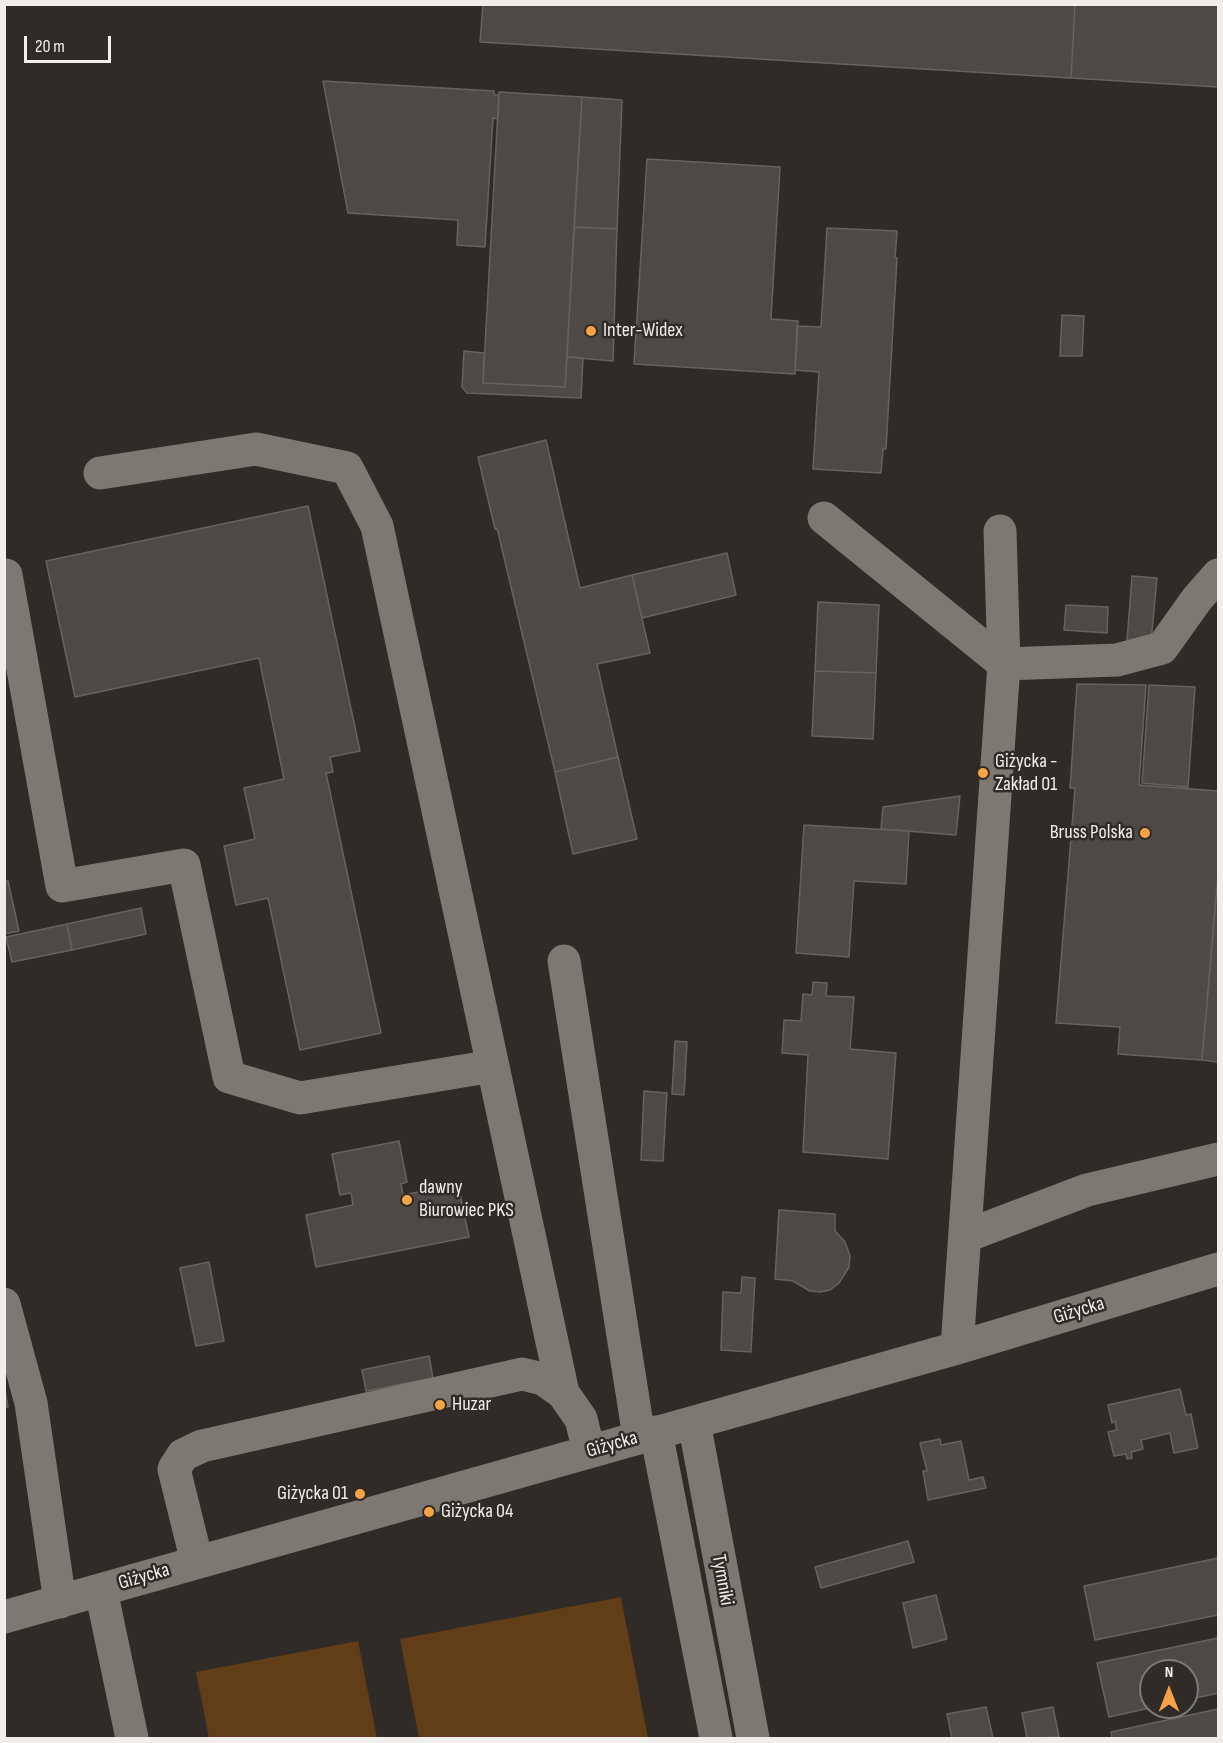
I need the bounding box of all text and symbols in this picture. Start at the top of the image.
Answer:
scale bar [27,24,114,62]
text: 20 m [35,36,65,57]
place label: Inter-Widex [603,319,683,343]
marker: Inter-Widex [584,324,598,338]
place label: Giżycka - Zakład 01 [995,750,1057,797]
marker: Giżycka - Zakład 01 [976,766,990,780]
place label: Bruss Polska [1050,821,1133,845]
marker: Bruss Polska [1138,826,1152,840]
place label: dawny Biurowiec PKS [419,1176,514,1223]
marker: dawny Biurowiec PKS [400,1193,414,1207]
street label: Giżycka [1051,1292,1107,1330]
place label: Huzar [452,1393,491,1417]
marker: Huzar [433,1398,447,1412]
street label: Giżycka [584,1426,640,1464]
place label: Giżycka 01 [277,1482,348,1506]
marker: Giżycka 01 [353,1487,367,1501]
place label: Giżycka 04 [441,1500,513,1524]
marker: Giżycka 04 [422,1505,436,1519]
street label: Tymniki [706,1553,738,1607]
street label: Giżycka [116,1558,172,1596]
north arrow [1139,1659,1199,1719]
text: N [1165,1663,1173,1682]

